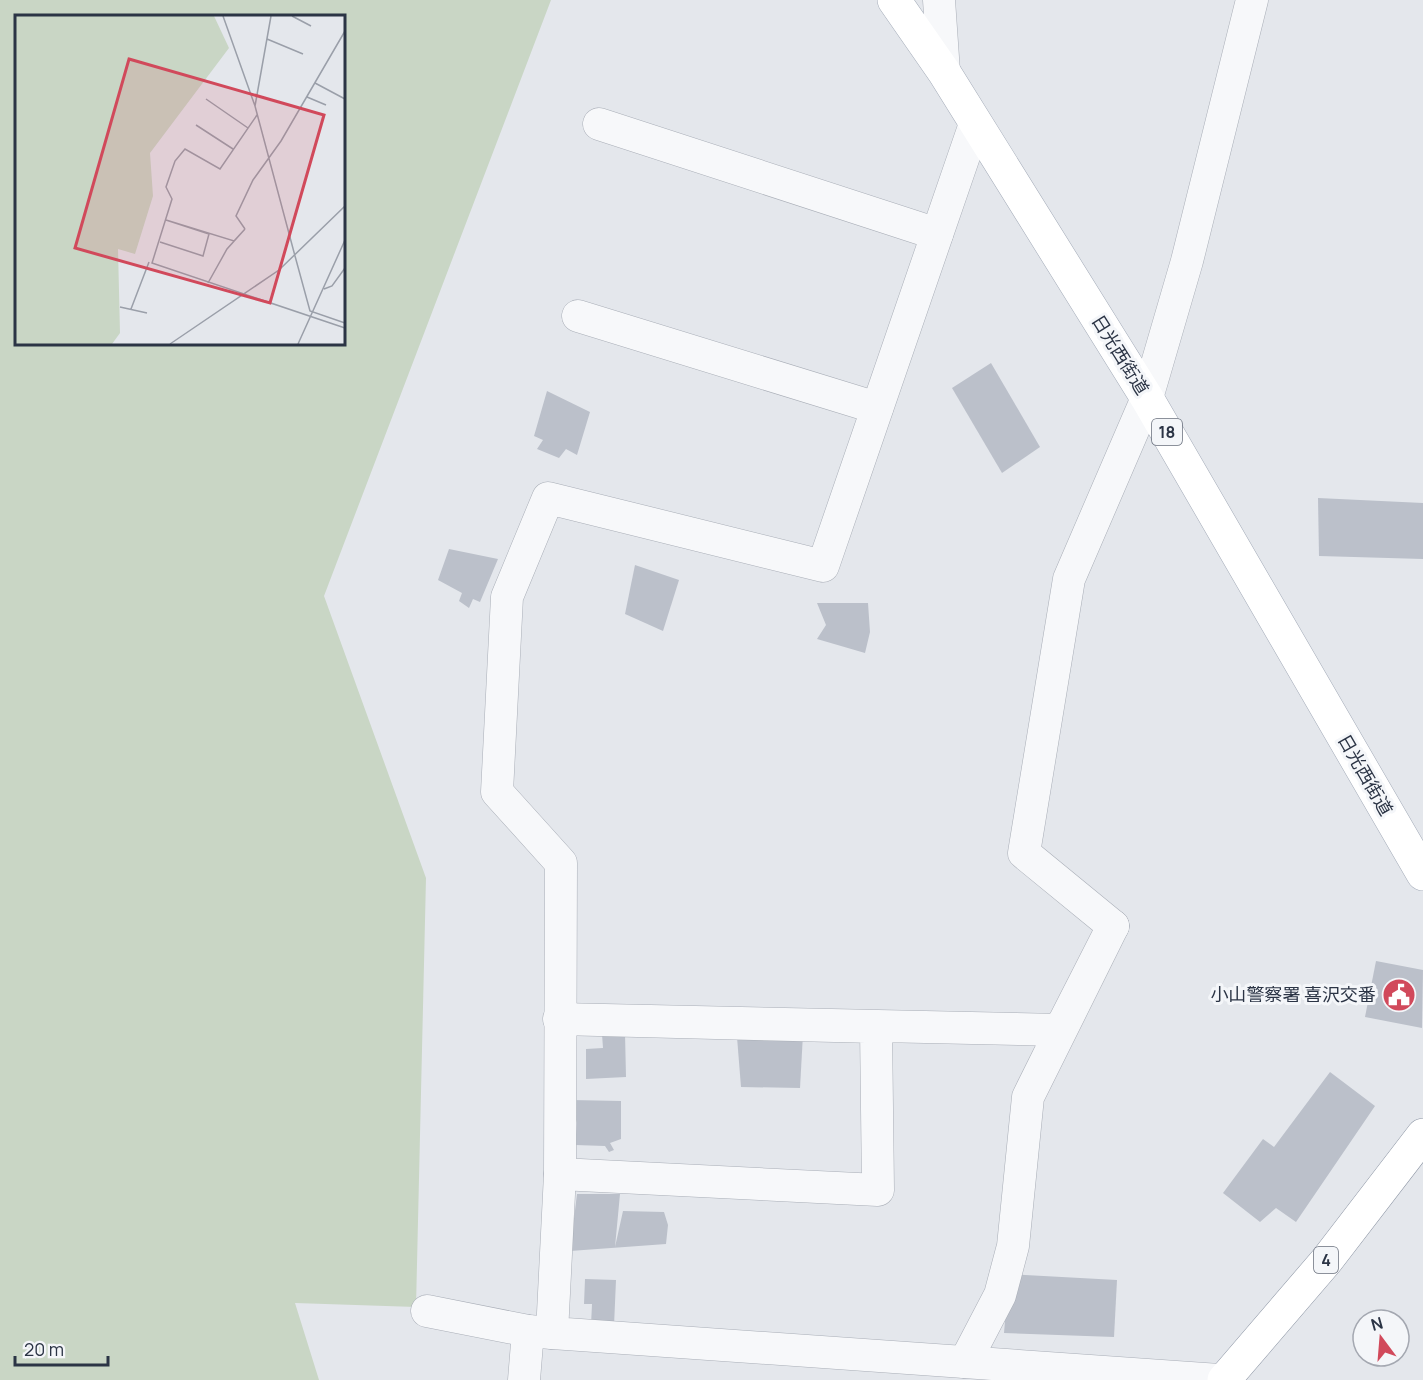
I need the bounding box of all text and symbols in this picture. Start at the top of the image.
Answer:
inset map [15,15,345,345]
street label: 日光西街道 [1087,310,1155,399]
road number: 18 [1152,419,1182,445]
street label: 日光西街道 [1333,730,1399,819]
public building icon: 小山警察署 喜沢交番 [1381,977,1417,1013]
place label: 小山警察署 喜沢交番 [1210,982,1376,1006]
road number: 4 [1314,1247,1338,1273]
north arrow [1351,1308,1411,1368]
text: N [1368,1311,1385,1336]
scale bar [15,1329,108,1367]
text: 20 m [24,1337,64,1361]

